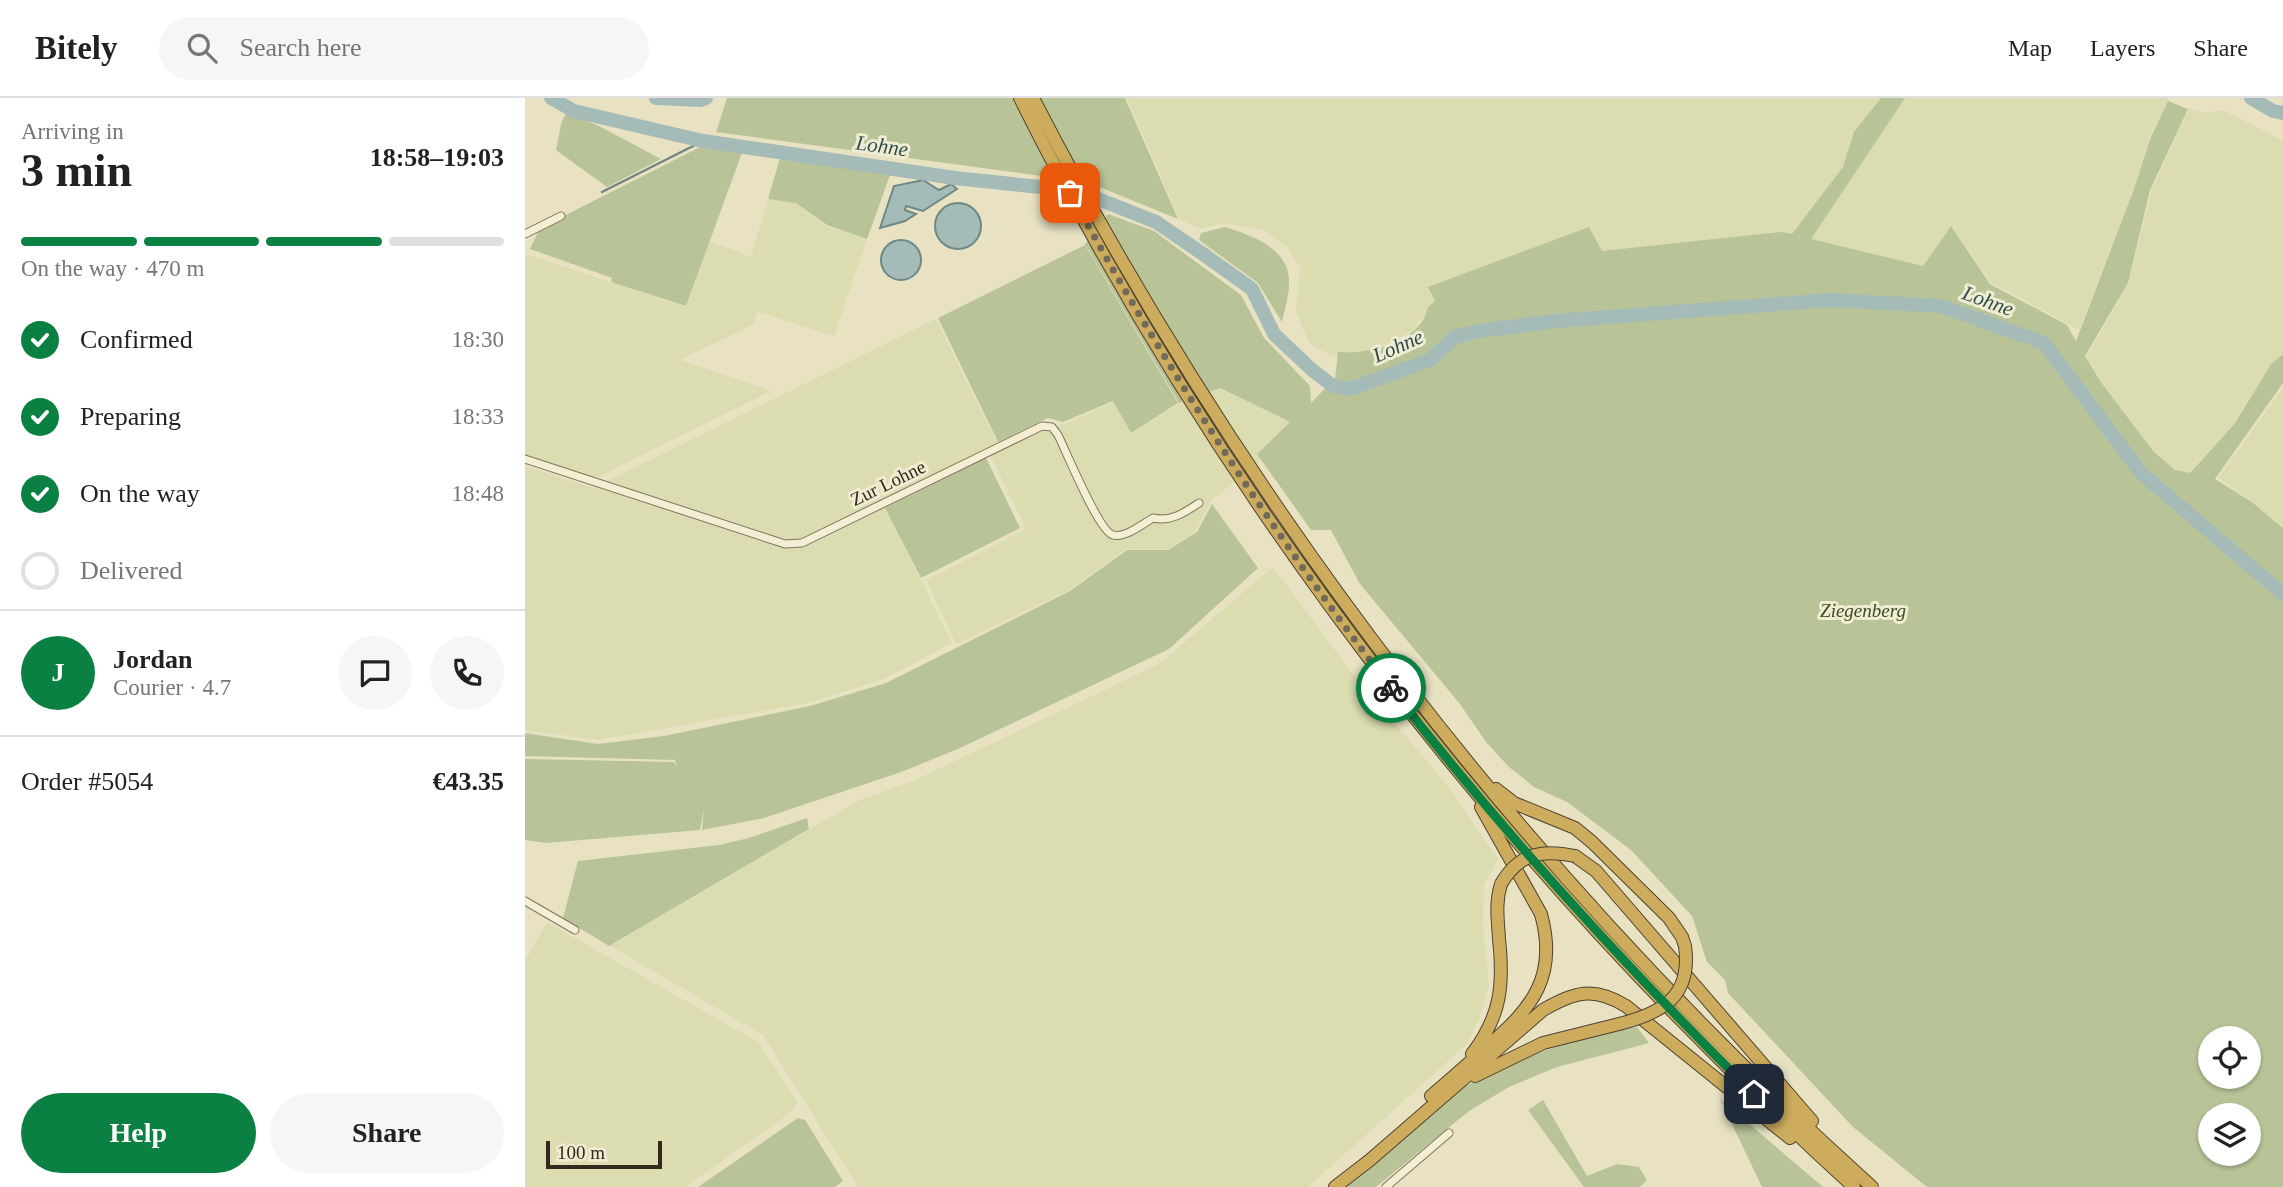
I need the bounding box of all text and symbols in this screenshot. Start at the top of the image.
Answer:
search box [159,17,649,80]
icon: search [183,29,221,67]
text: Bitely [35,30,117,66]
text: Search here [239,33,361,62]
text: Map [2008,35,2052,61]
text: Layers [2090,35,2155,61]
text: Share [2193,35,2248,61]
text: Arriving in [21,119,124,144]
water label: Lohne [853,130,910,162]
text: 18:58–19:03 [370,143,504,172]
text: 3 min [21,145,132,196]
pin [1040,163,1100,223]
icon: bag [1051,174,1089,212]
text: On the way · 470 m [21,256,204,281]
water label: Lohne [1958,280,2017,321]
icon: check [21,321,59,359]
water label: Lohne [1368,324,1427,368]
text: Confirmed [80,325,193,354]
text: 18:30 [452,327,504,352]
icon: check [21,398,59,436]
text: Preparing [80,402,181,431]
text: 18:33 [452,404,504,429]
street label: Zur Lohne [847,456,929,510]
icon: check [21,475,59,513]
text: On the way [80,479,200,508]
text: 18:48 [452,481,504,506]
text: Delivered [80,556,183,585]
park label: Ziegenberg [1820,600,1906,621]
button: chat [338,636,412,710]
button: phone [430,636,504,710]
text: Jordan [113,645,192,674]
courier [1356,653,1426,723]
text: J [52,658,65,687]
icon: bike [1372,669,1410,707]
text: Courier · 4.7 [113,675,231,700]
text: Order #5054 [21,767,153,796]
text: €43.35 [433,767,504,796]
map controls [2198,1026,2261,1166]
button: locate [2198,1026,2261,1089]
pin [1724,1064,1784,1124]
icon: home [1735,1075,1773,1113]
button: Help [21,1093,256,1173]
button: Share [270,1093,504,1173]
button: layers [2198,1103,2261,1166]
scale bar [546,1138,661,1170]
text: 100 m [557,1142,605,1163]

